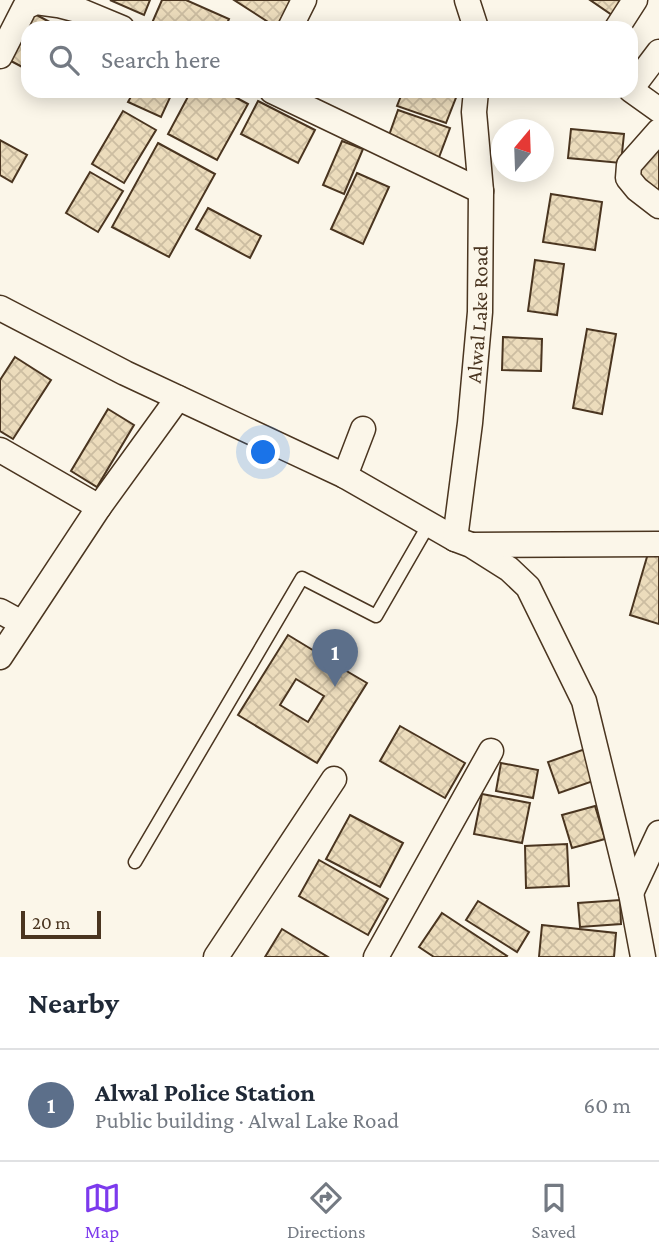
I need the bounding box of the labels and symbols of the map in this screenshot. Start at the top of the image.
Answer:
north arrow [491,119,554,182]
street label: Alwal Lake Road [462,245,493,384]
your location [246,435,280,469]
pin: 1 [312,629,358,687]
scale bar [21,908,102,940]

